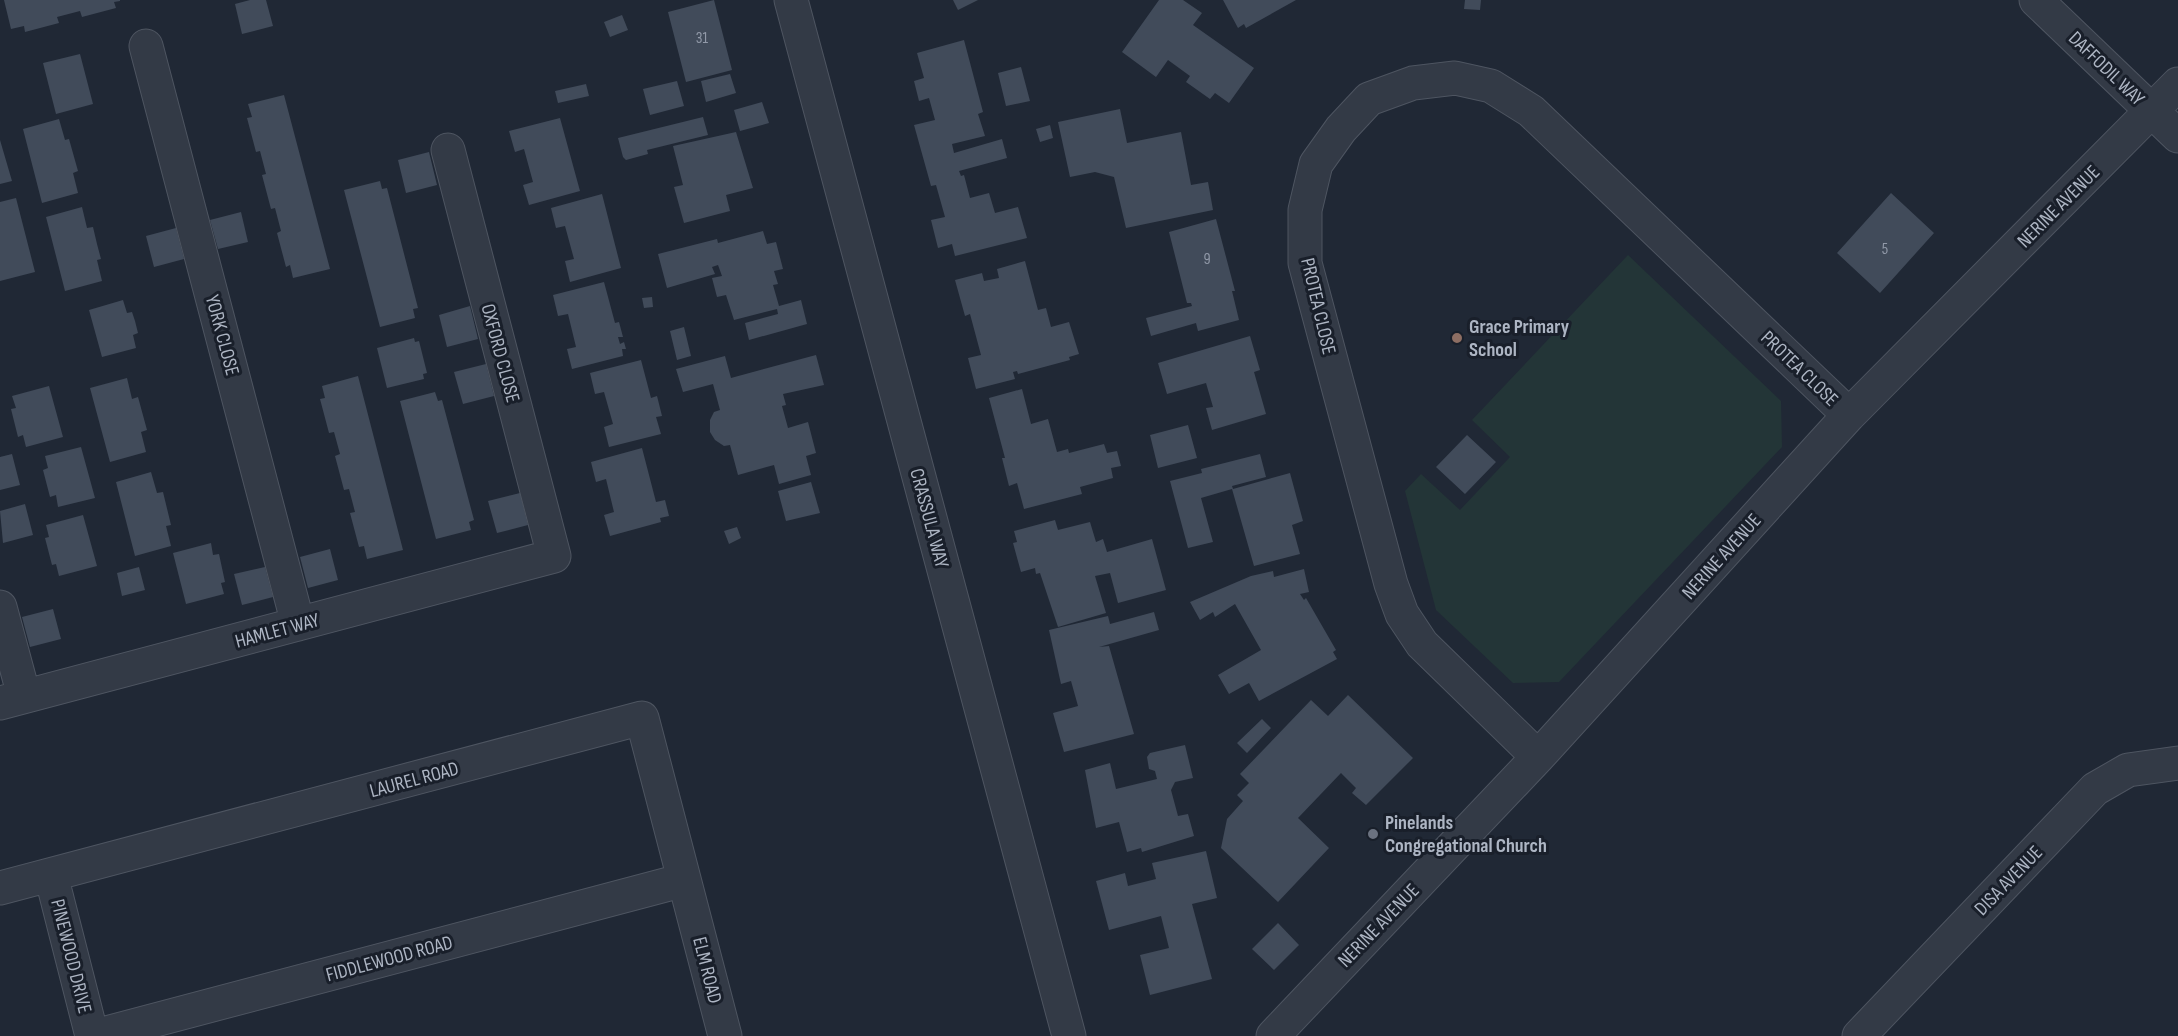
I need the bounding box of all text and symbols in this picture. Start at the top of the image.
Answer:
street label: DAFFODIL WAY [2063,27,2150,111]
house number: 31 [696,29,709,48]
street label: NERINE AVENUE [2012,160,2105,253]
house number: 5 [1882,240,1888,259]
house number: 9 [1203,250,1211,269]
street label: PROTEA CLOSE [1295,256,1341,357]
street label: YORK CLOSE [200,292,244,378]
street label: OXFORD CLOSE [475,301,525,405]
place label: Grace Primary School [1469,315,1570,362]
street label: PROTEA CLOSE [1756,326,1843,411]
marker: Grace Primary School [1450,331,1464,345]
street label: CRASSULA WAY [904,466,954,571]
street label: NERINE AVENUE [1677,509,1766,604]
street label: HAMLET WAY [233,608,323,654]
street label: LAUREL ROAD [367,757,461,803]
place label: Pinelands Congregational Church [1385,811,1547,858]
marker: Pinelands Congregational Church [1366,827,1380,841]
street label: DISA AVENUE [1970,841,2048,921]
street label: NERINE AVENUE [1333,879,1424,972]
street label: PINEWOOD DRIVE [45,897,97,1016]
street label: FIDDLEWOOD ROAD [323,931,455,987]
street label: ELM ROAD [687,934,727,1006]

